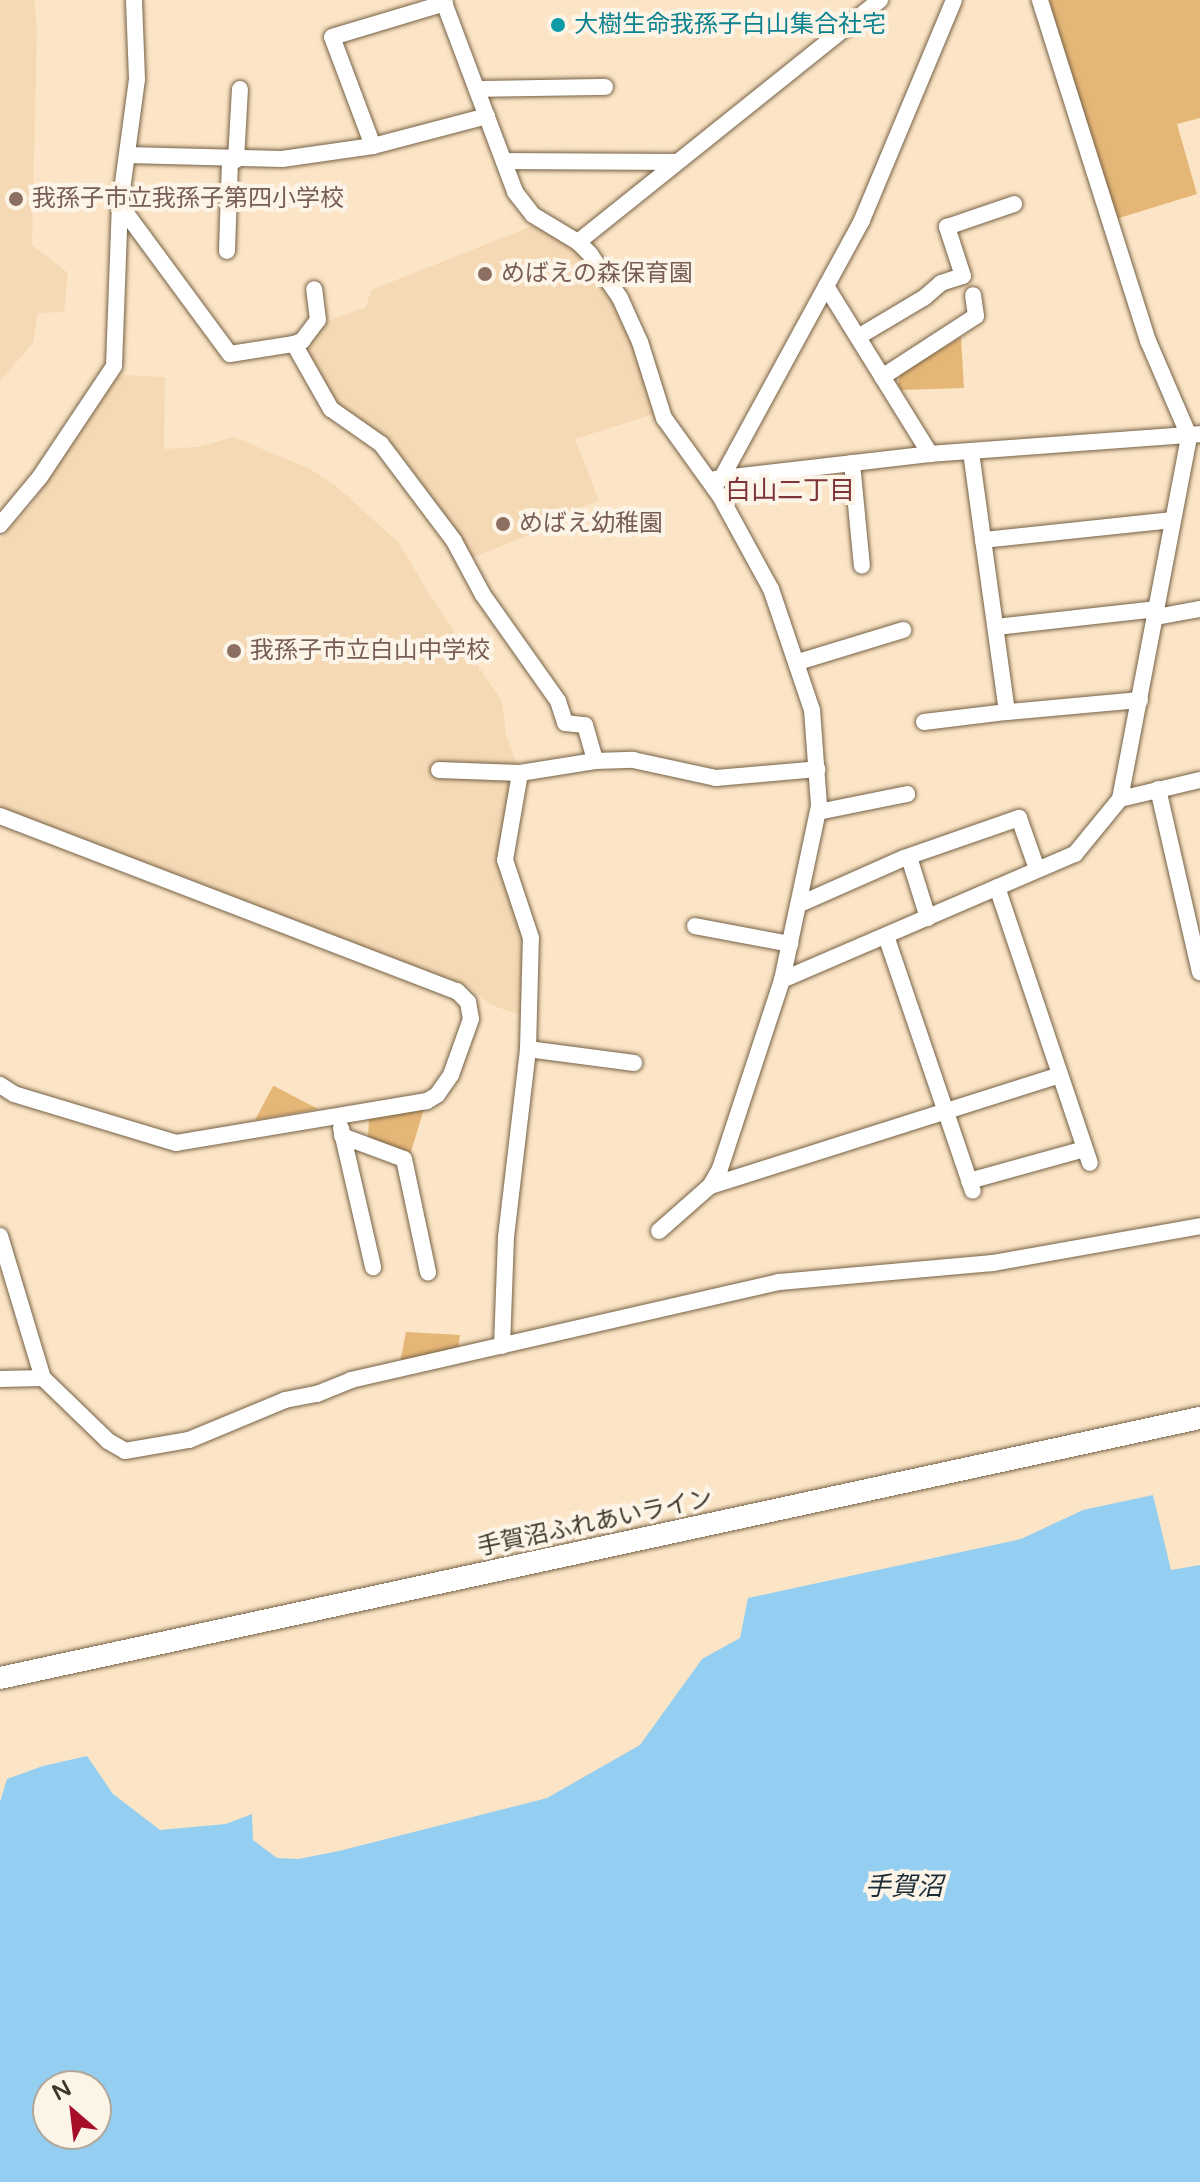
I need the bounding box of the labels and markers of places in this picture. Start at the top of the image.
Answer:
place label: 大樹生命我孫子白山集合社宅 [574,11,886,39]
marker: 大樹生命我孫子白山集合社宅 [549,16,567,34]
place label: 我孫子市立我孫子第四小学校 [32,185,344,213]
marker: 我孫子市立我孫子第四小学校 [7,190,25,208]
place label: めばえの森保育園 [501,260,693,288]
marker: めばえの森保育園 [476,265,494,283]
place label: めばえ幼稚園 [519,510,663,538]
marker: めばえ幼稚園 [494,515,512,533]
place label: 我孫子市立白山中学校 [250,637,490,665]
marker: 我孫子市立白山中学校 [225,642,243,660]

